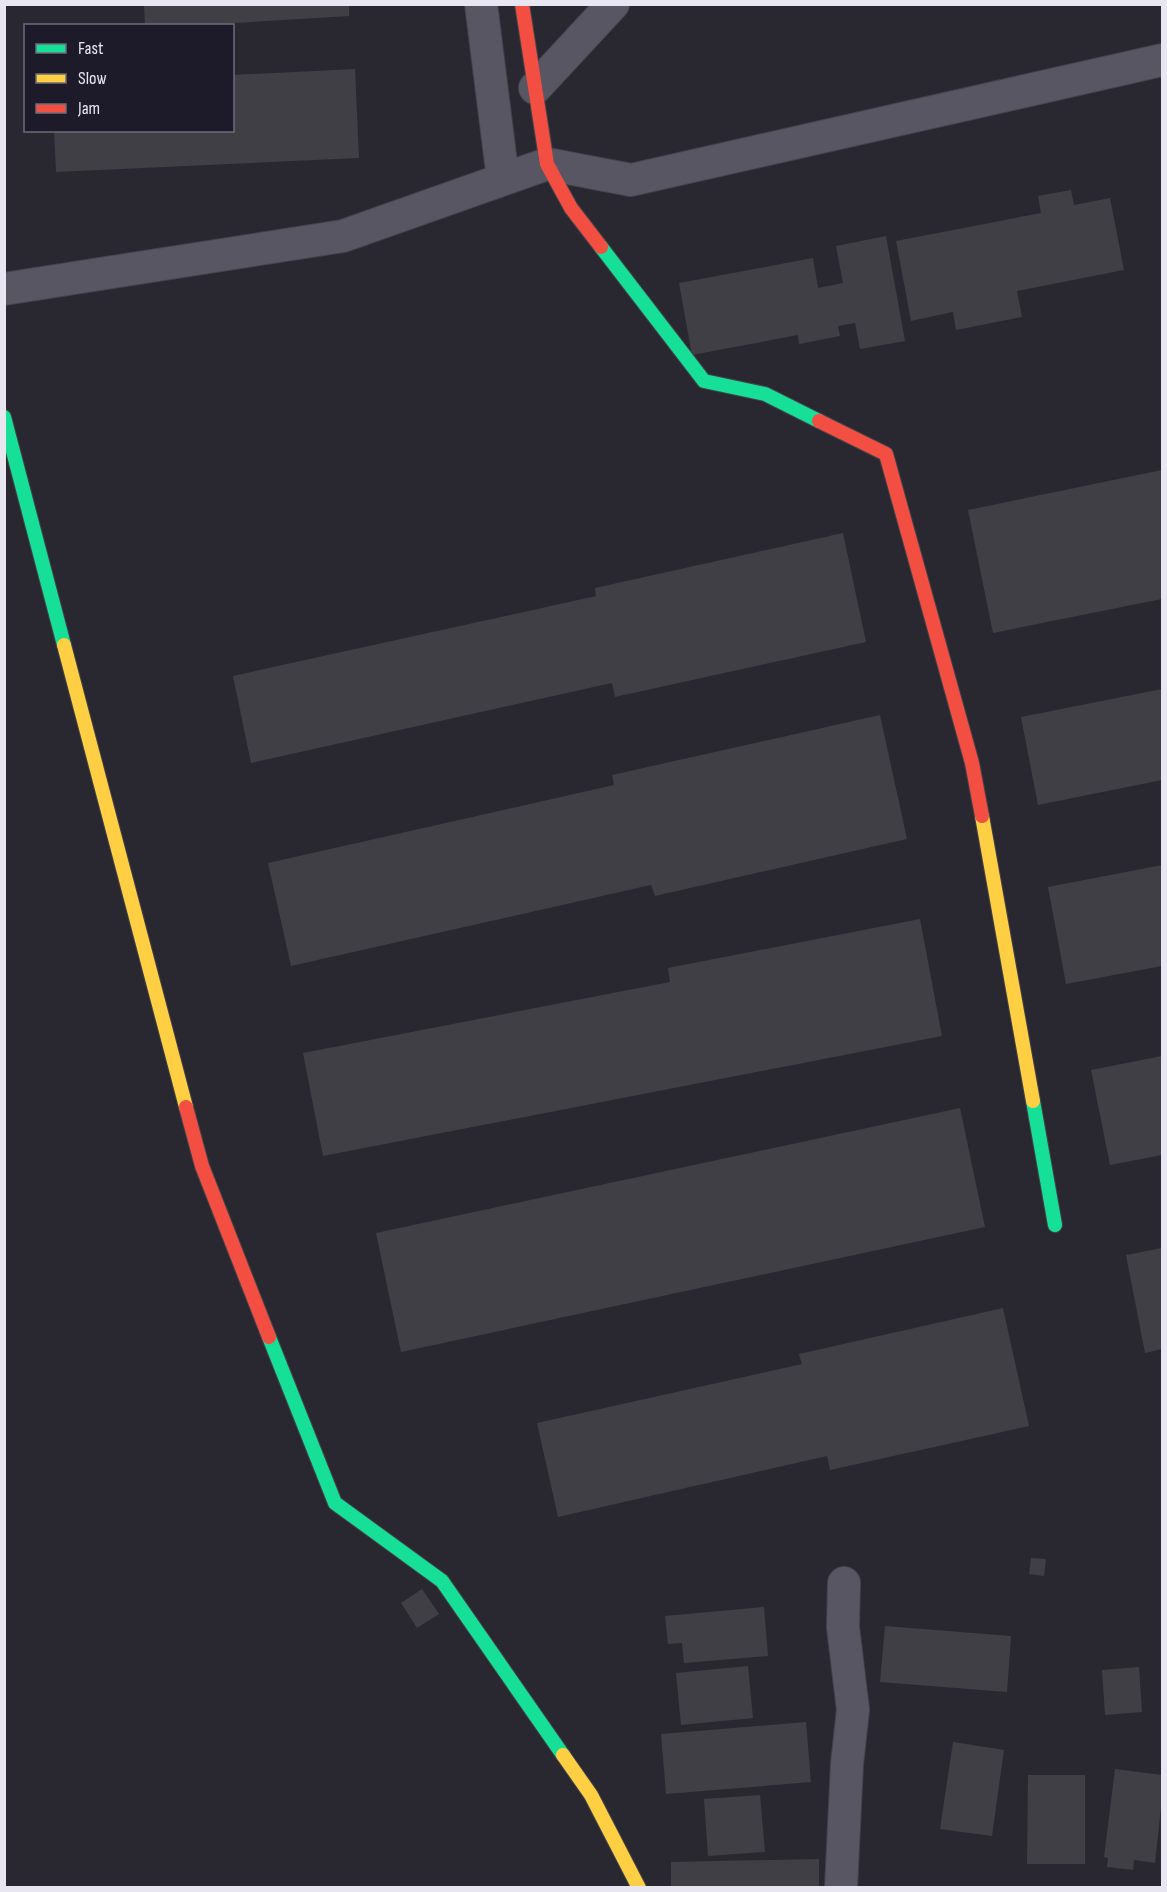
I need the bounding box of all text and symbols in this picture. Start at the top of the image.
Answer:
legend [24,24,234,132]
text: Fast [78,38,104,59]
text: Slow [78,68,107,89]
text: Jam [77,98,100,119]

